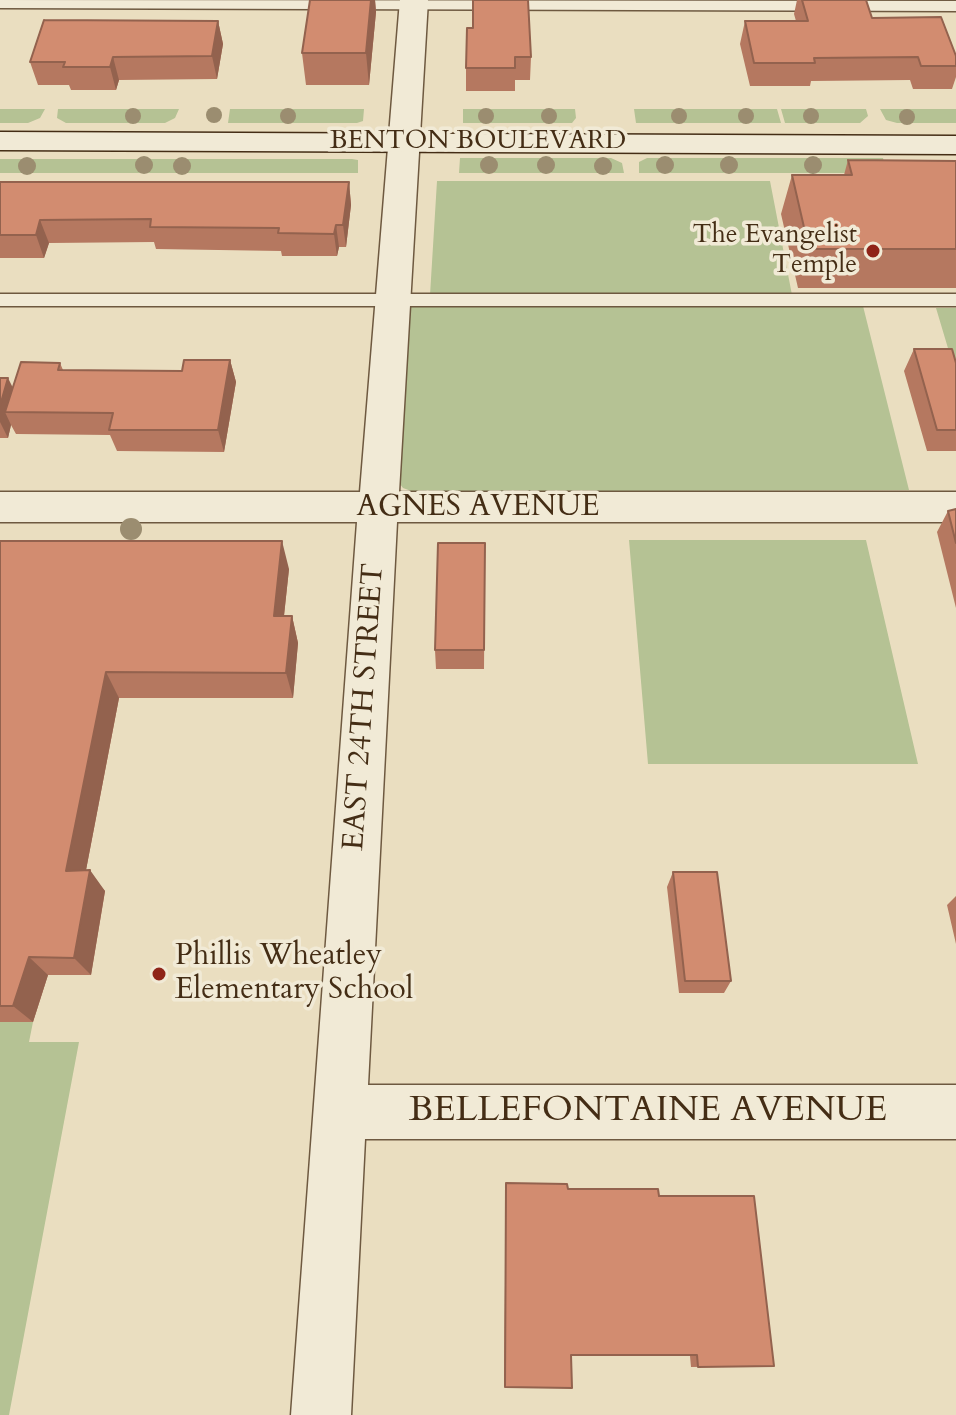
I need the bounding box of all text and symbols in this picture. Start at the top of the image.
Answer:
street label: BENTON BOULEVARD [330,126,626,158]
place label: The Evangelist Temple [692,220,857,282]
marker: The Evangelist Temple [864,242,882,260]
street label: AGNES AVENUE [357,490,599,526]
street label: EAST 24TH STREET [337,562,393,852]
place label: Phillis Wheatley Elementary School [175,939,413,1010]
marker: Phillis Wheatley Elementary School [150,965,168,983]
street label: BELLEFONTAINE AVENUE [409,1090,887,1134]

